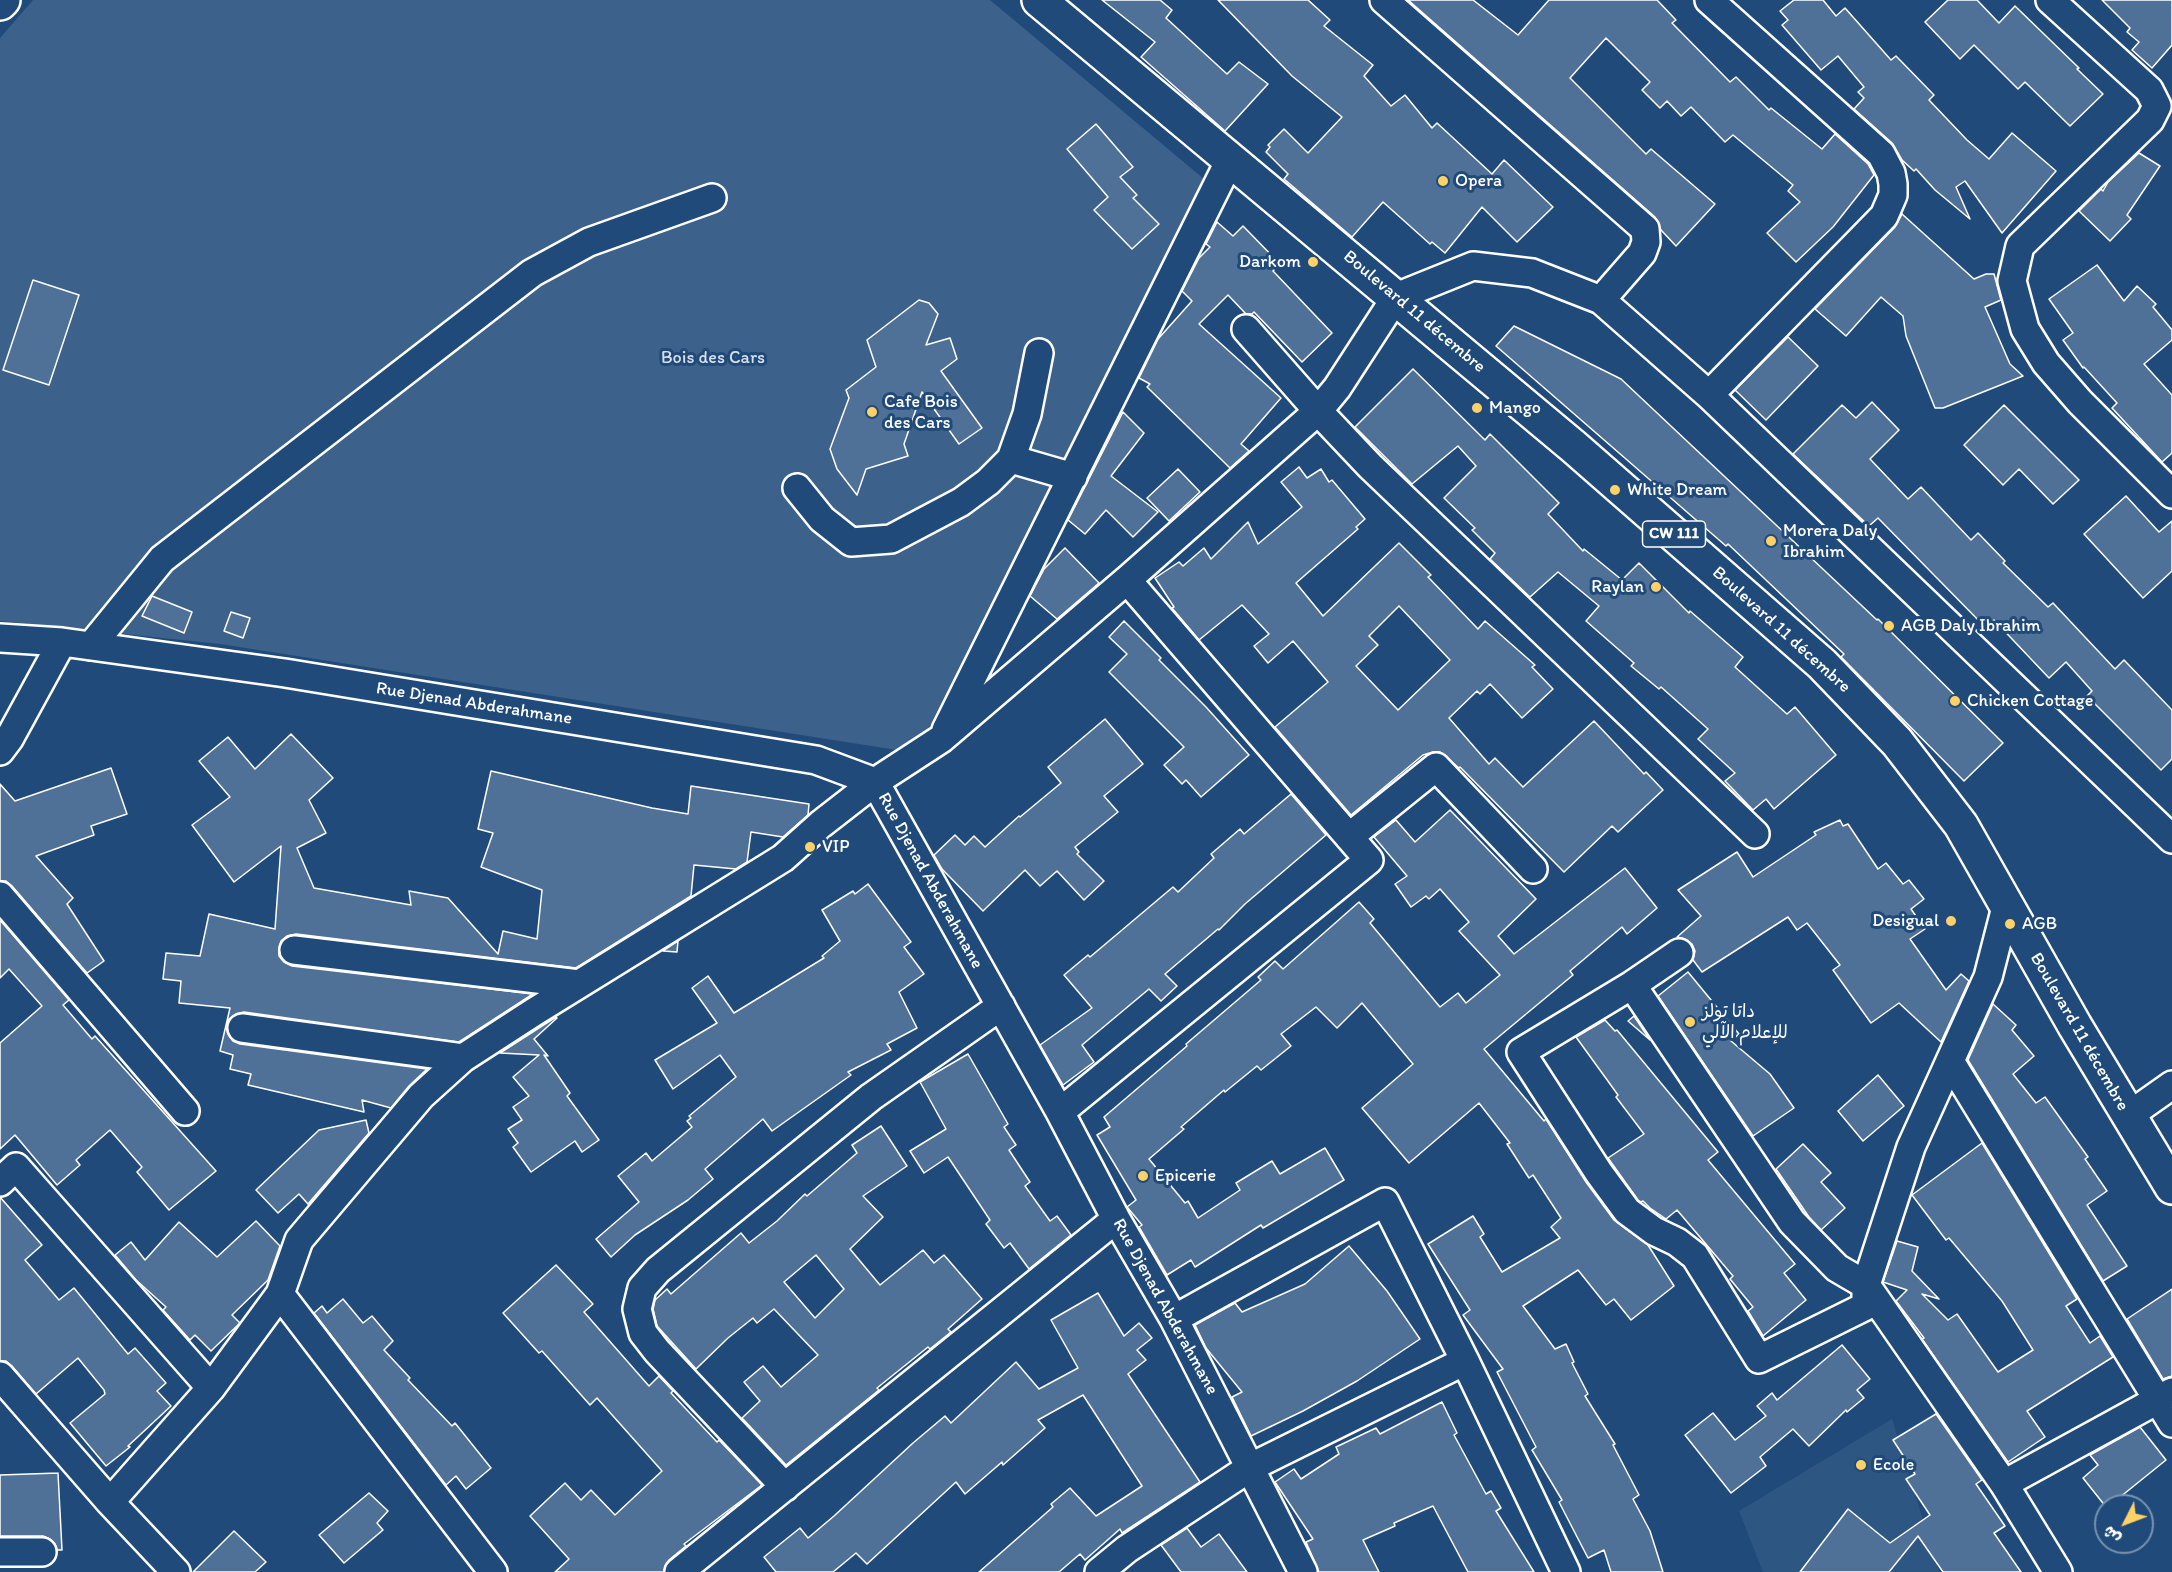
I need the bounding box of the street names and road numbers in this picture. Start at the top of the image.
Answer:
street label: Boulevard 11 décembre [1338,246,1490,378]
road number: CW 111 [1642,521,1706,547]
street label: Boulevard 11 décembre [1707,562,1855,698]
street label: Rue Djenad Abderahmane [374,678,574,730]
street label: Rue Djenad Abderahmane [873,789,987,973]
street label: Boulevard 11 décembre [2025,949,2133,1115]
street label: Rue Djenad Abderahmane [1108,1215,1222,1399]

